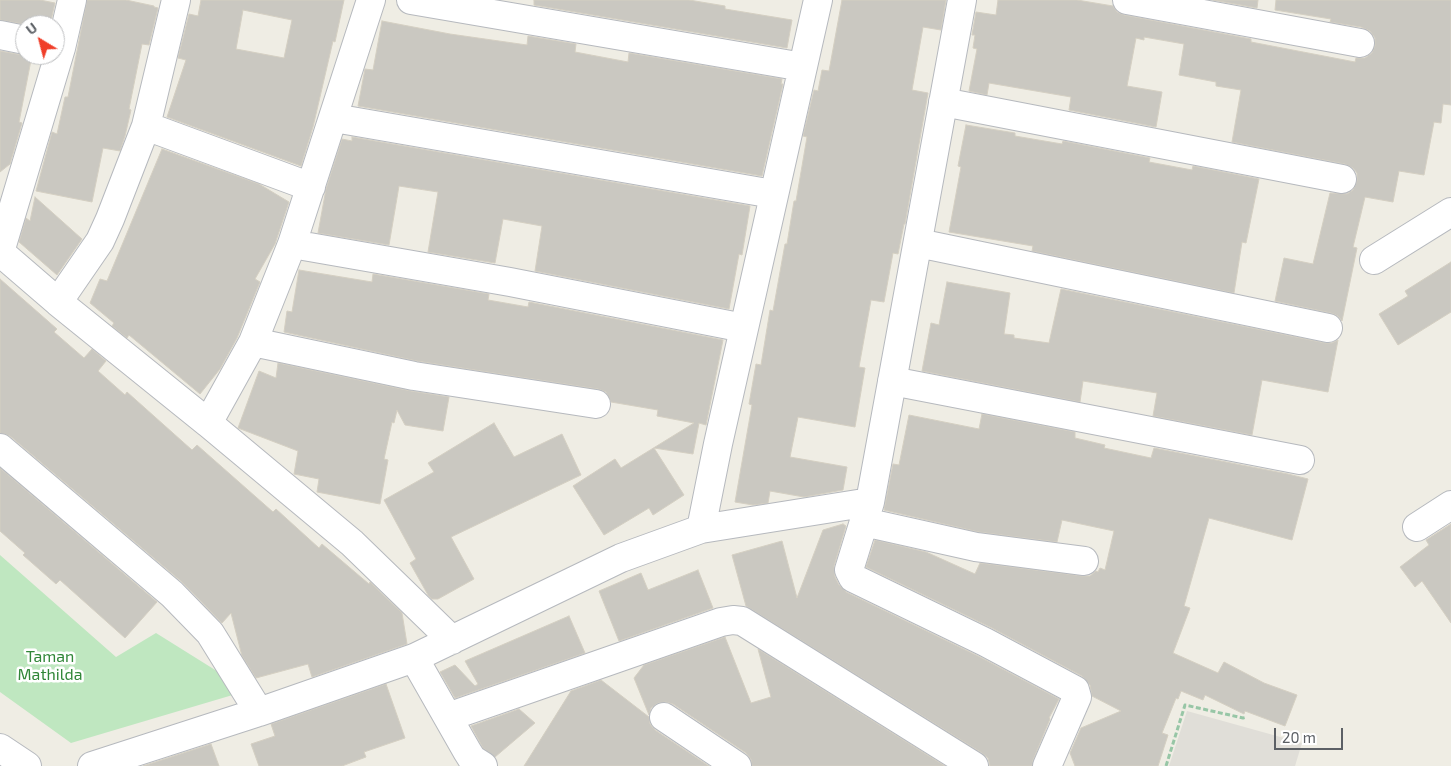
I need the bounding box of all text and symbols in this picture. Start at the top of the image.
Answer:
north arrow [15,15,65,65]
text: U [22,19,40,38]
park label: Taman Mathilda [18,647,82,685]
scale bar [1276,718,1345,750]
text: 20 m [1282,728,1316,746]

